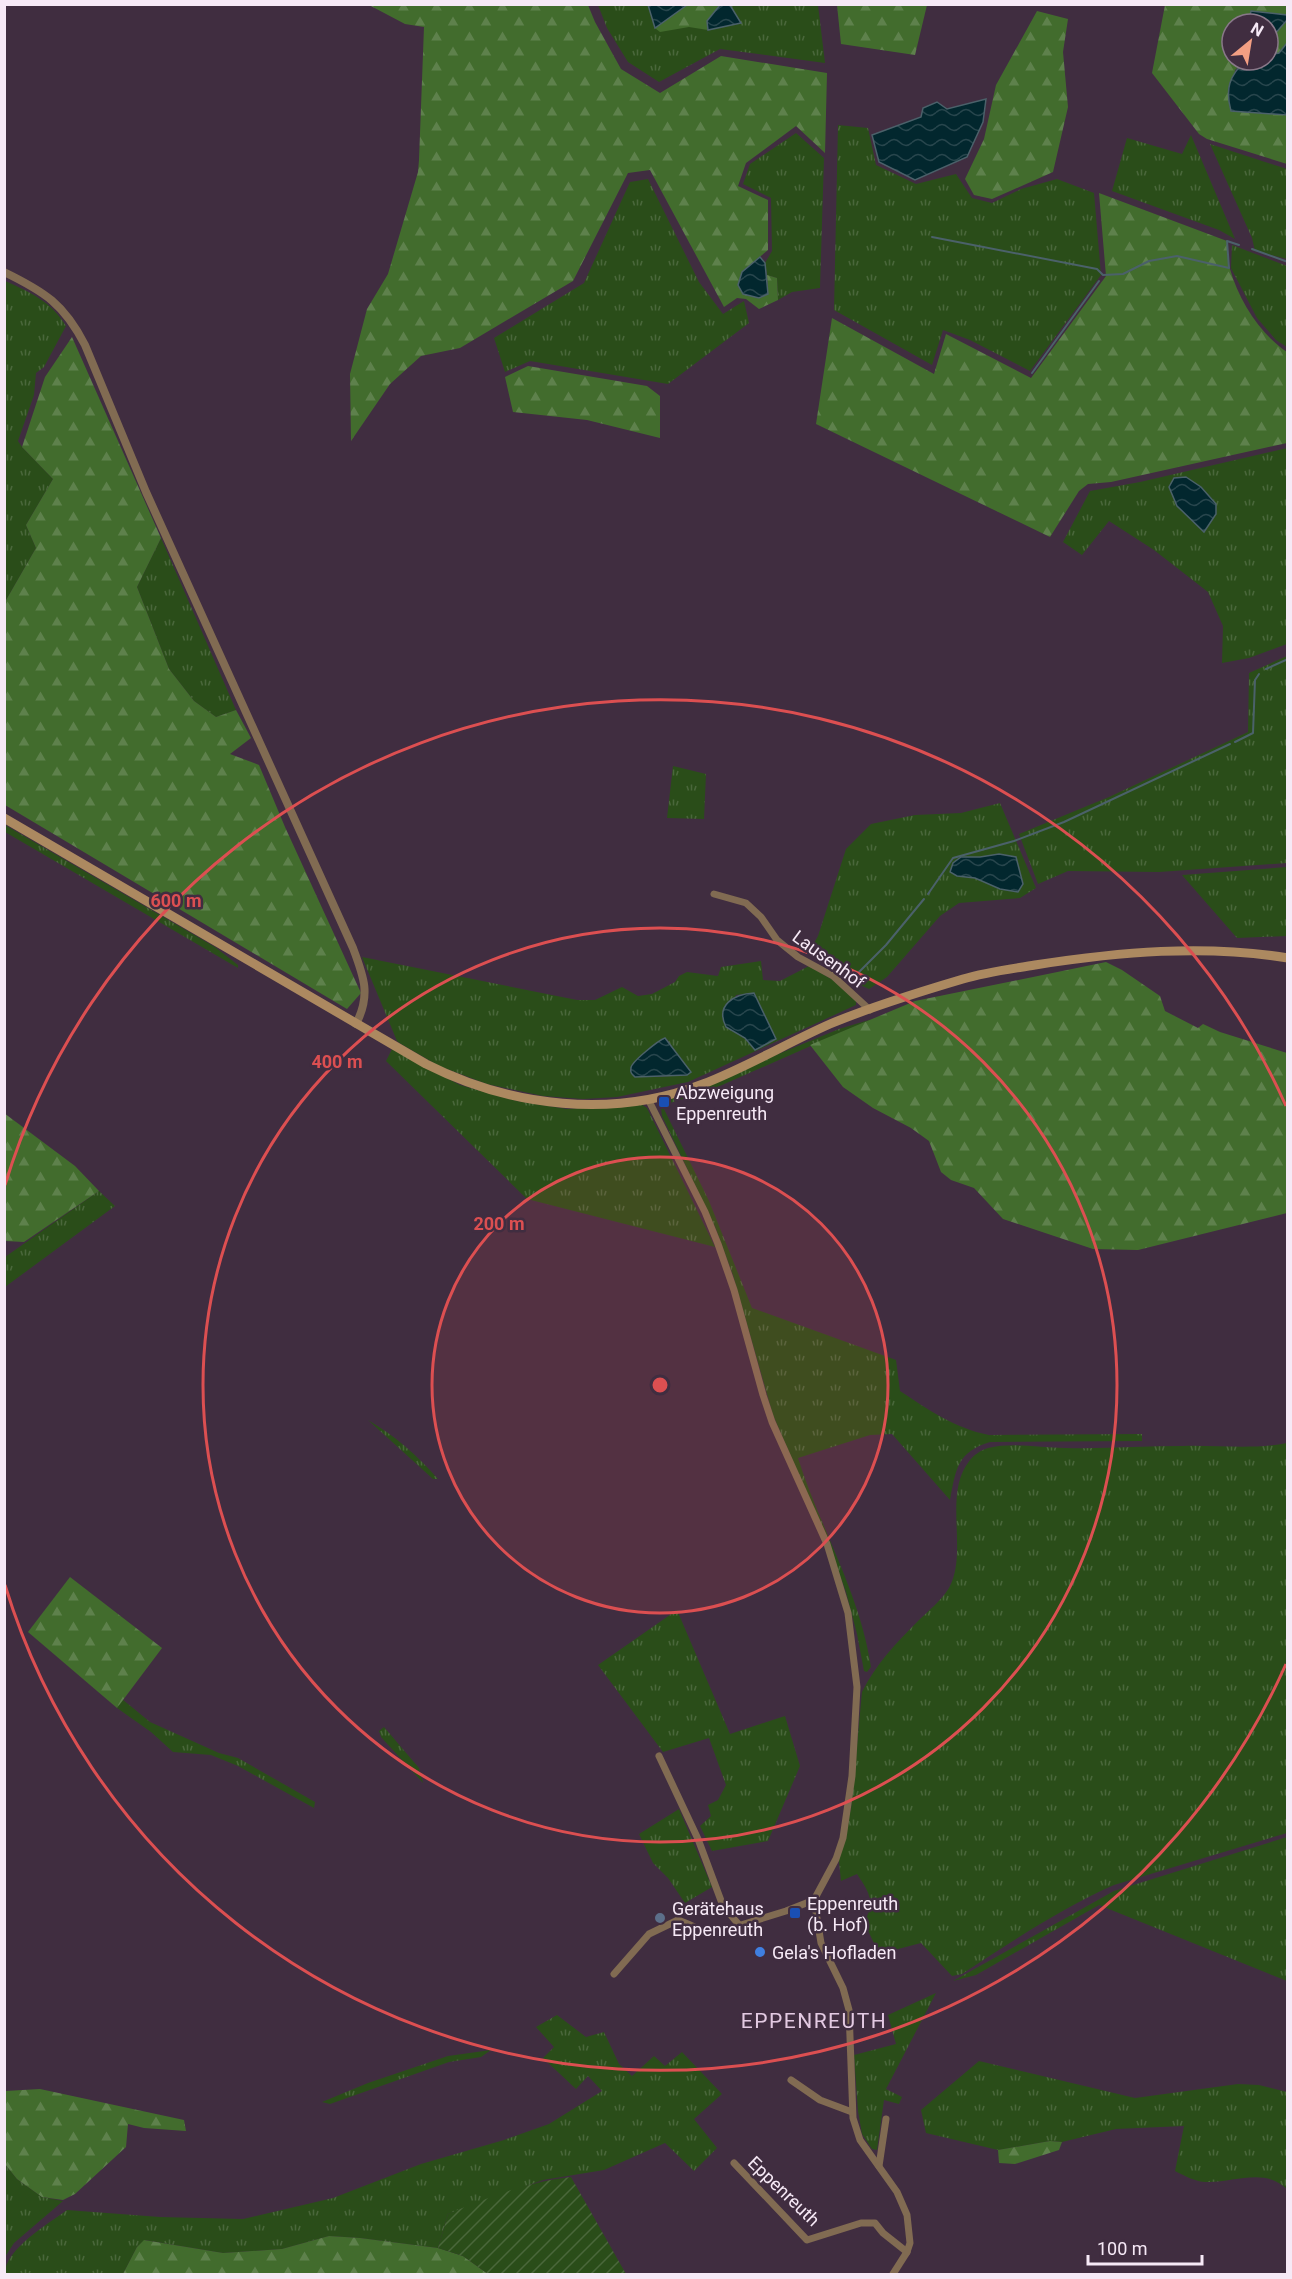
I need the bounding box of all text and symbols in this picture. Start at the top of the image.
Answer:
north arrow [1220,12,1280,72]
text: N [1248,18,1267,40]
text: 600 m [150,890,202,911]
street label: Lausenhof [789,926,870,993]
text: 400 m [311,1051,363,1072]
place label: Abzweigung Eppenreuth [676,1082,774,1124]
marker: Abzweigung Eppenreuth [657,1095,671,1109]
text: 200 m [473,1213,525,1234]
centre of rings [650,1375,670,1395]
place label: Eppenreuth (b. Hof) [807,1893,898,1936]
place label: Gerätehaus Eppenreuth [672,1898,764,1940]
marker: Eppenreuth (b. Hof) [788,1906,802,1920]
marker: Gerätehaus Eppenreuth [653,1911,667,1925]
place label: Gela's Hofladen [772,1942,896,1963]
marker: Gela's Hofladen [753,1945,767,1959]
district label: EPPENREUTH [741,2009,887,2033]
street label: Eppenreuth [744,2152,824,2230]
scale bar [1088,2228,1202,2266]
text: 100 m [1097,2238,1148,2259]

